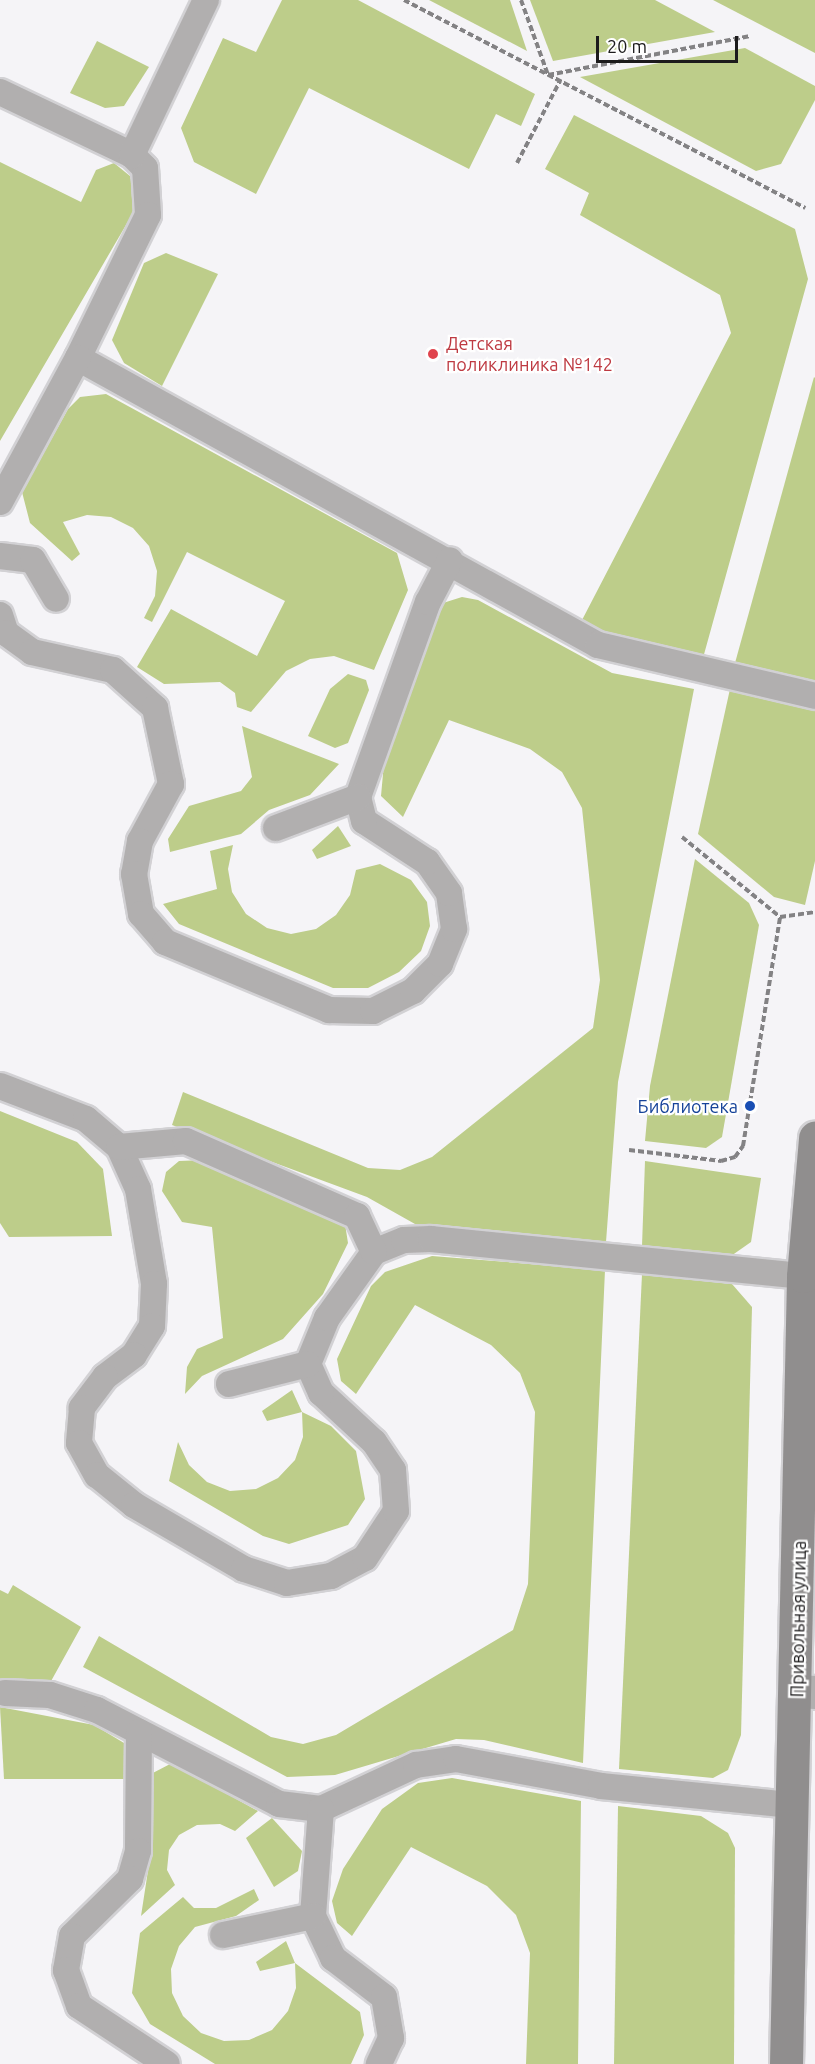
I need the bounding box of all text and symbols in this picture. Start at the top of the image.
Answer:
scale bar [599,24,742,62]
text: 20 m [607,36,647,56]
place label: Детская поликлиника №142 [446,333,613,376]
marker: Детская поликлиника №142 [424,345,442,363]
place label: Библиотека [638,1095,738,1117]
marker: Библиотека [743,1099,757,1113]
street label: Привольная улица [786,1540,810,1698]

